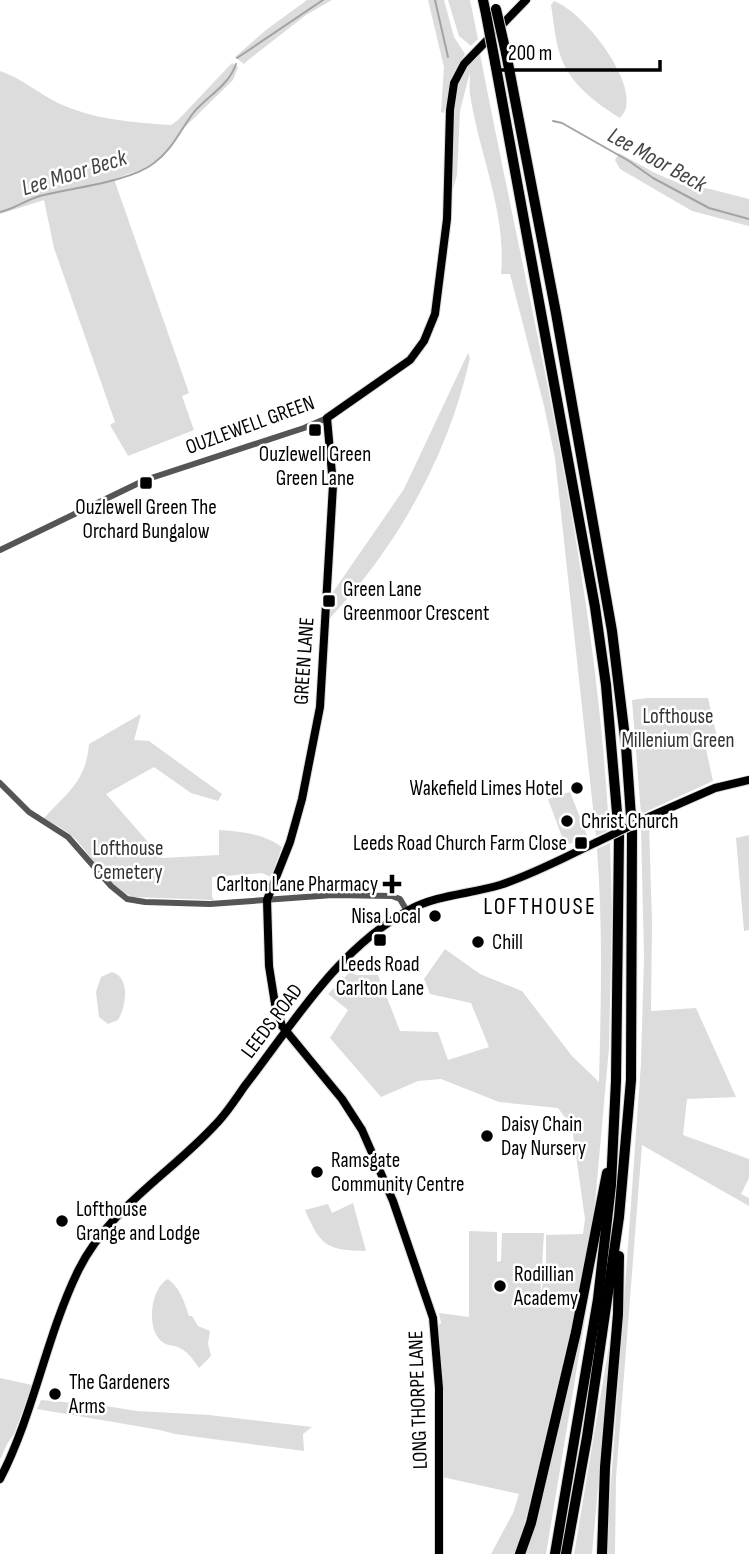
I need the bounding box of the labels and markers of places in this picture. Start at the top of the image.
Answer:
marker: Ouzlewell Green Green Lane [307,422,323,438]
place label: Ouzlewell Green Green Lane [259,442,371,491]
marker: Ouzlewell Green The Orchard Bungalow [138,475,154,491]
place label: Ouzlewell Green The Orchard Bungalow [75,495,217,544]
place label: Green Lane Greenmoor Crescent [343,577,489,626]
marker: Green Lane Greenmoor Crescent [321,593,337,609]
place label: Wakefield Limes Hotel [410,776,563,801]
marker: Wakefield Limes Hotel [569,780,585,796]
place label: Christ Church [581,809,678,834]
marker: Christ Church [559,813,575,829]
place label: Leeds Road Church Farm Close [353,831,567,856]
marker: Leeds Road Church Farm Close [573,835,589,851]
place label: Carlton Lane Pharmacy [216,872,378,897]
marker: Carlton Lane Pharmacy [384,876,400,892]
place label: Nisa Local [351,904,421,929]
marker: Nisa Local [427,908,443,924]
place label: Chill [492,930,523,955]
marker: Leeds Road Carlton Lane [372,932,388,948]
marker: Chill [470,934,486,950]
place label: Leeds Road Carlton Lane [336,952,424,1001]
place label: Daisy Chain Day Nursery [501,1112,586,1161]
marker: Daisy Chain Day Nursery [479,1128,495,1144]
place label: Ramsgate Community Centre [331,1148,464,1197]
marker: Ramsgate Community Centre [309,1164,325,1180]
place label: Lofthouse Grange and Lodge [76,1197,200,1246]
marker: Lofthouse Grange and Lodge [54,1213,70,1229]
place label: Rodillian Academy [513,1262,578,1311]
marker: Rodillian Academy [492,1278,508,1294]
place label: The Gardeners Arms [68,1370,170,1419]
marker: The Gardeners Arms [47,1386,63,1402]

